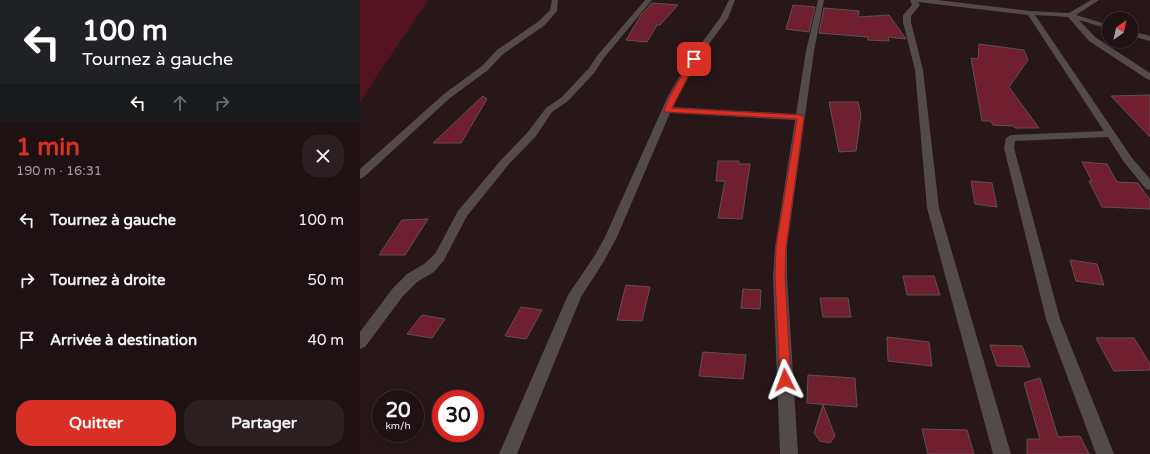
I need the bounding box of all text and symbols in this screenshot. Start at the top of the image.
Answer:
north arrow [1102,12,1138,48]
map controls [1102,12,1138,48]
text: 100 m [82,14,168,48]
icon: left [16,16,68,68]
pin [677,42,711,76]
text: Tournez à gauche [82,48,233,70]
icon: arrive [683,48,705,70]
icon: left [127,92,149,114]
icon: ahead [169,92,191,114]
icon: right [211,92,233,114]
text: 1 min [16,133,80,162]
button: close [302,135,344,177]
text: 190 m · 16:31 [16,163,102,179]
icon: left [16,209,38,231]
text: Tournez à gauche [50,211,176,229]
text: 100 m [298,211,344,229]
icon: right [16,269,38,291]
text: Tournez à droite [50,271,165,289]
text: 50 m [307,271,344,289]
icon: arrive [16,329,38,351]
text: Arrivée à destination [50,331,197,349]
text: 40 m [307,331,344,349]
position arrow [764,359,806,401]
speed limit sign: 30 [432,390,484,442]
text: 20 [385,399,411,423]
button: Quitter [16,400,176,446]
button: Partager [184,400,344,446]
text: km/h [385,420,411,432]

